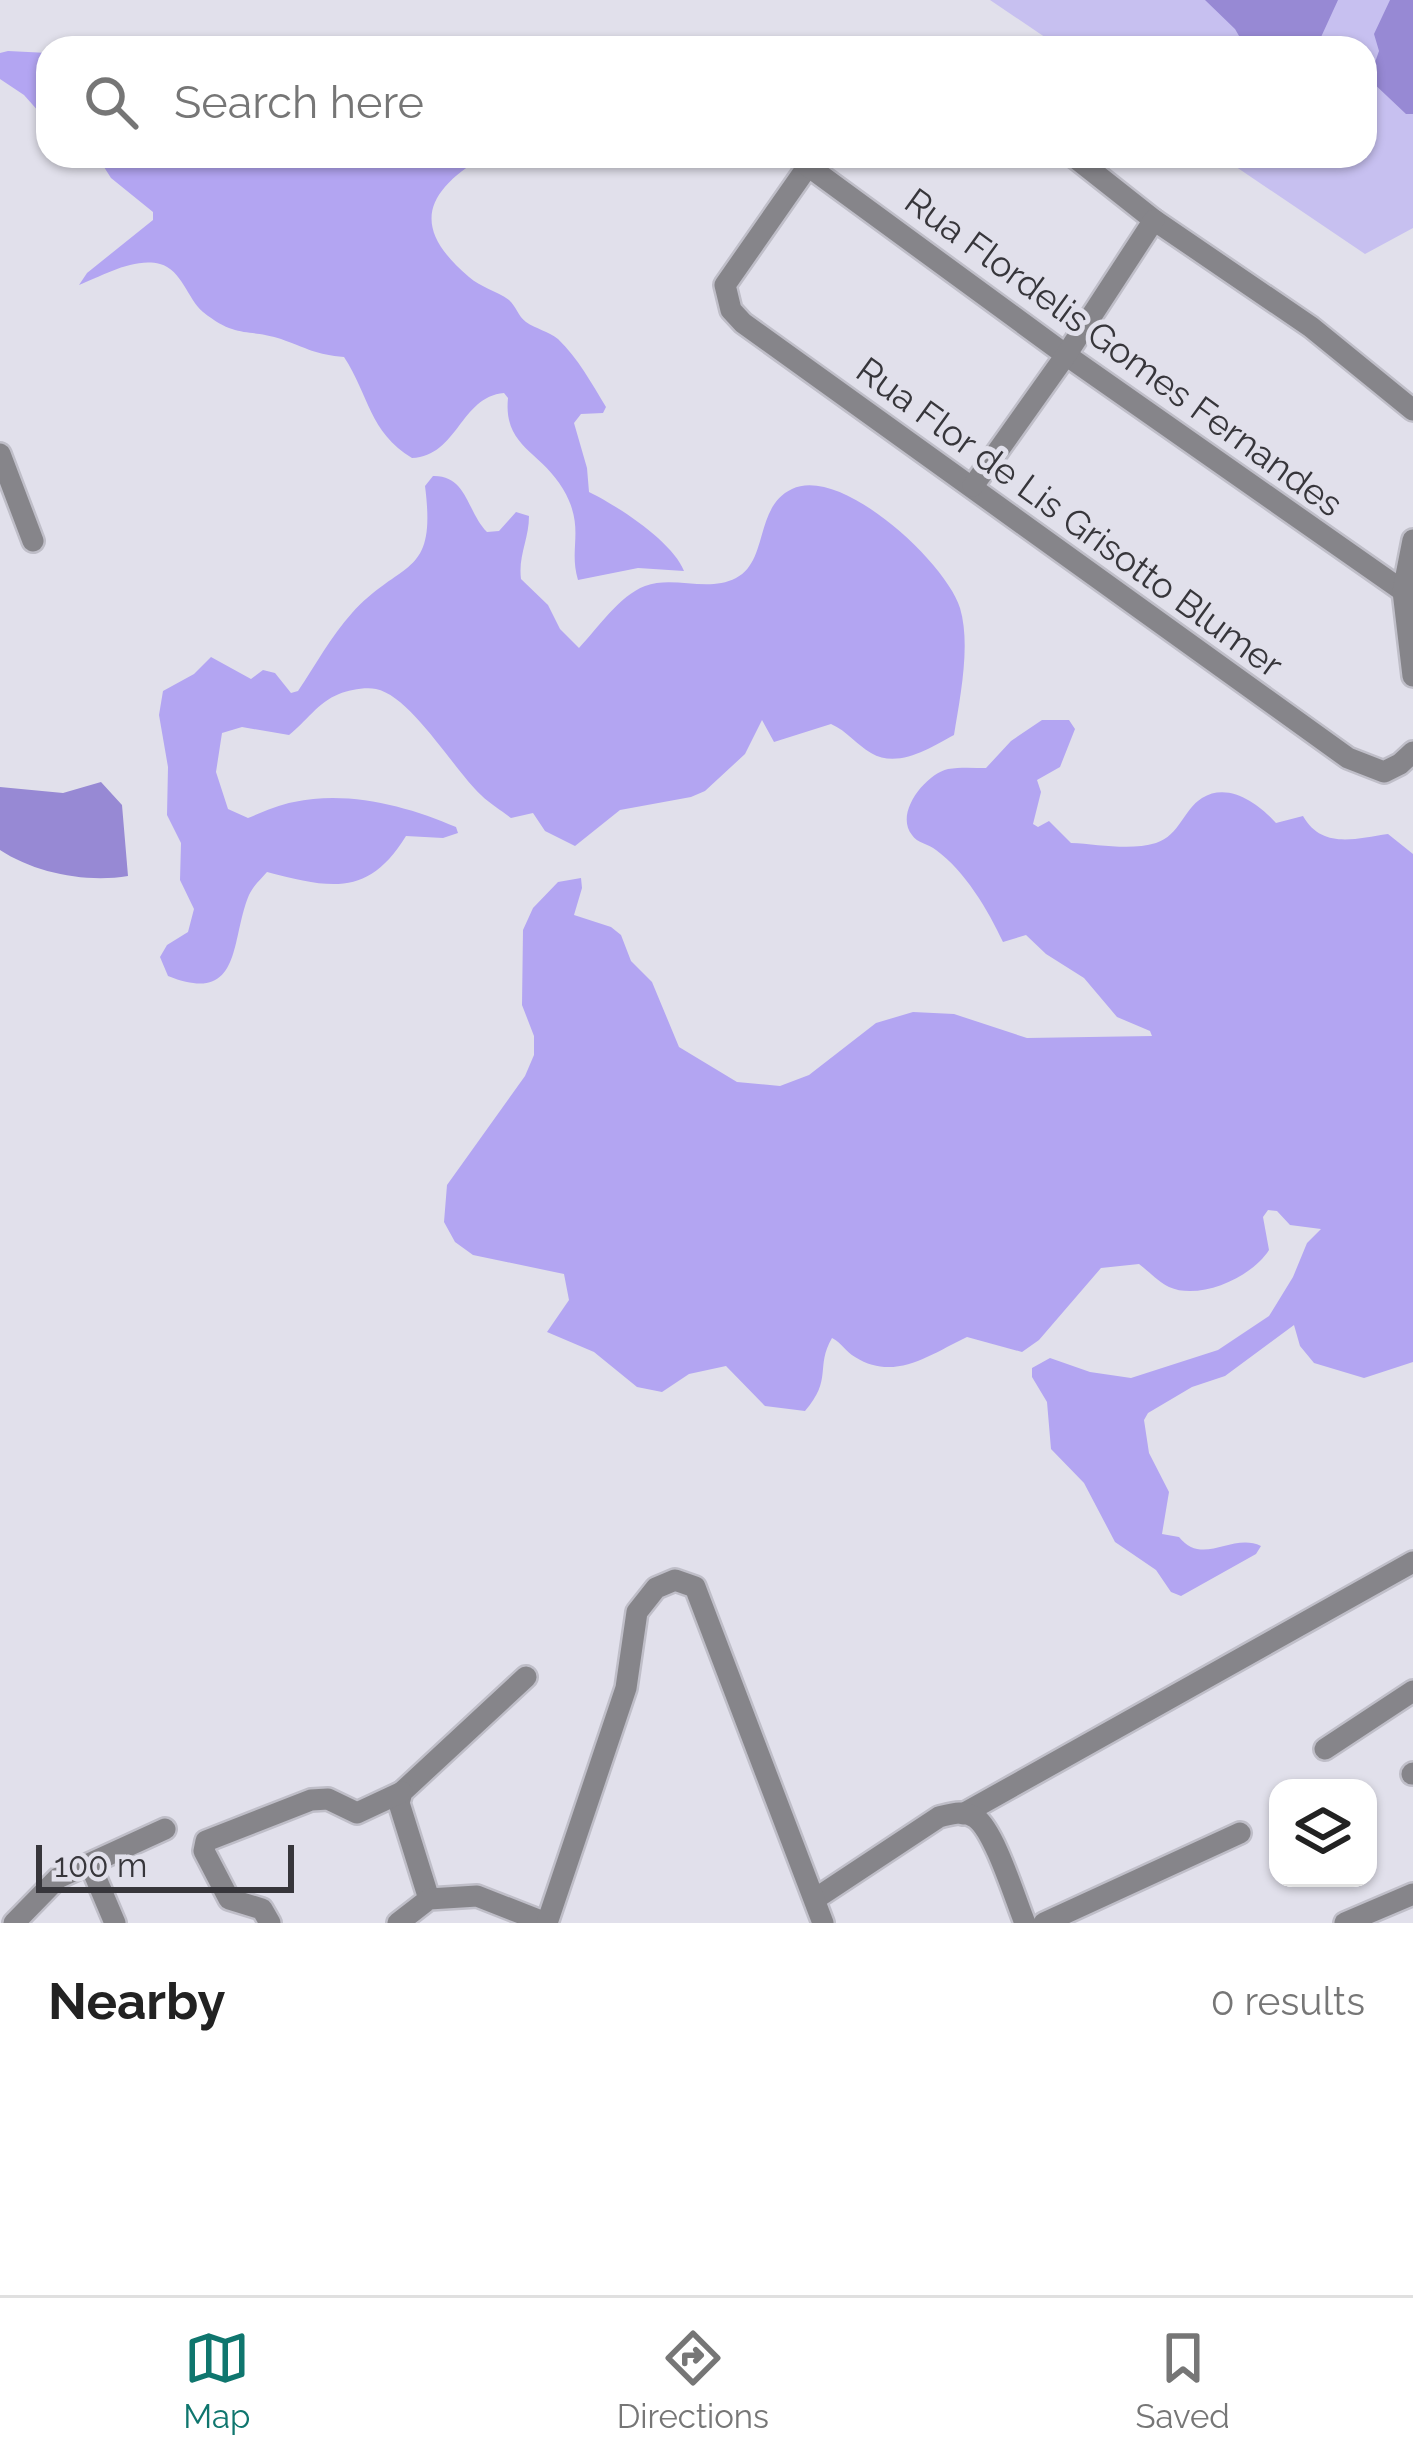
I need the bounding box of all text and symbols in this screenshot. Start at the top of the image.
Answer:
search box [36,36,1377,168]
icon: search [78,69,144,135]
text: Search here [174,76,424,129]
street label: Rua Flordelis Gomes Fernandes [897,179,1351,525]
street label: Rua Flor de Lis Grisotto Blumer [849,348,1291,686]
map controls [1269,1779,1377,1887]
button: layers [1269,1779,1377,1887]
scale bar [36,1839,294,1892]
text: 100 m [54,1846,147,1885]
text: Nearby [48,1971,225,2031]
text: 0 results [1211,1978,1365,2024]
tab: Map [183,2325,250,2436]
tab: Directions [617,2325,769,2436]
tab: Saved [1135,2325,1230,2436]

